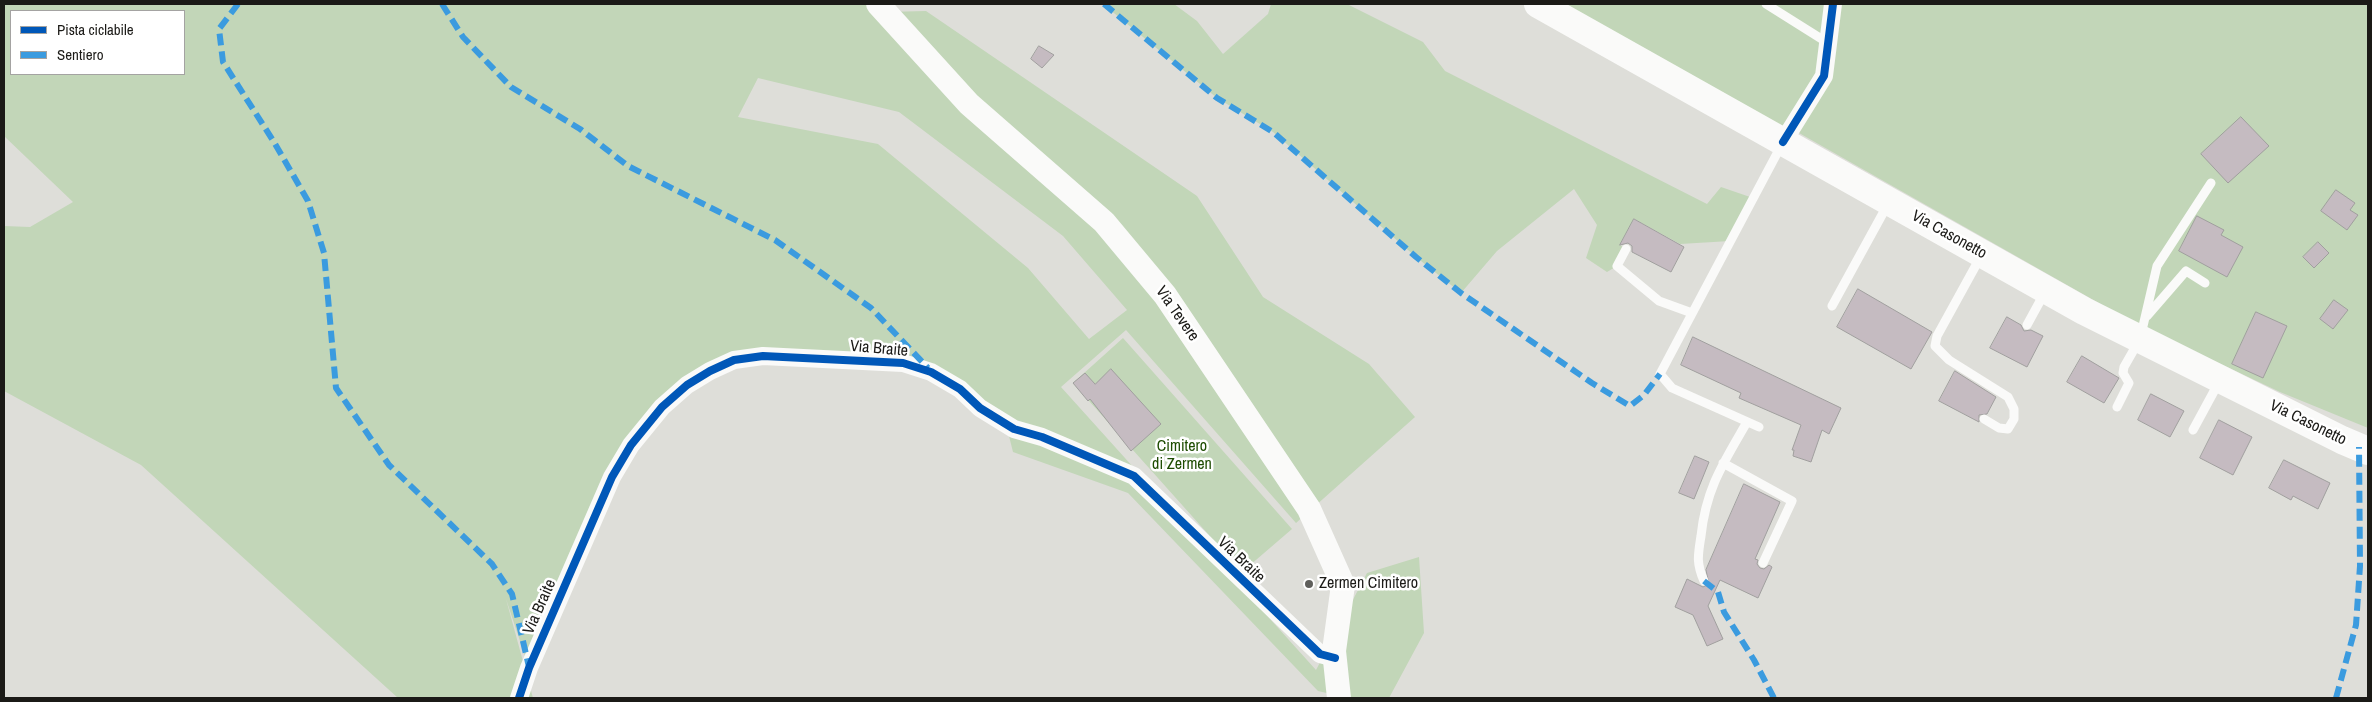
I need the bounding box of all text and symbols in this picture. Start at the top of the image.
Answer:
legend [10,10,185,75]
text: Pista ciclabile [57,19,134,40]
text: Sentiero [57,44,104,65]
street label: Via Casonetto [1908,207,1990,263]
street label: Via Tevere [1151,283,1203,345]
street label: Via Braite [849,337,909,361]
street label: Via Casonetto [2267,396,2349,450]
park label: Cimitero di Zermen [1152,437,1212,475]
street label: Via Braite [1213,533,1269,587]
place label: Zermen Cimitero [1319,574,1418,594]
street label: Via Braite [519,577,561,637]
marker: Zermen Cimitero [1303,578,1315,590]

